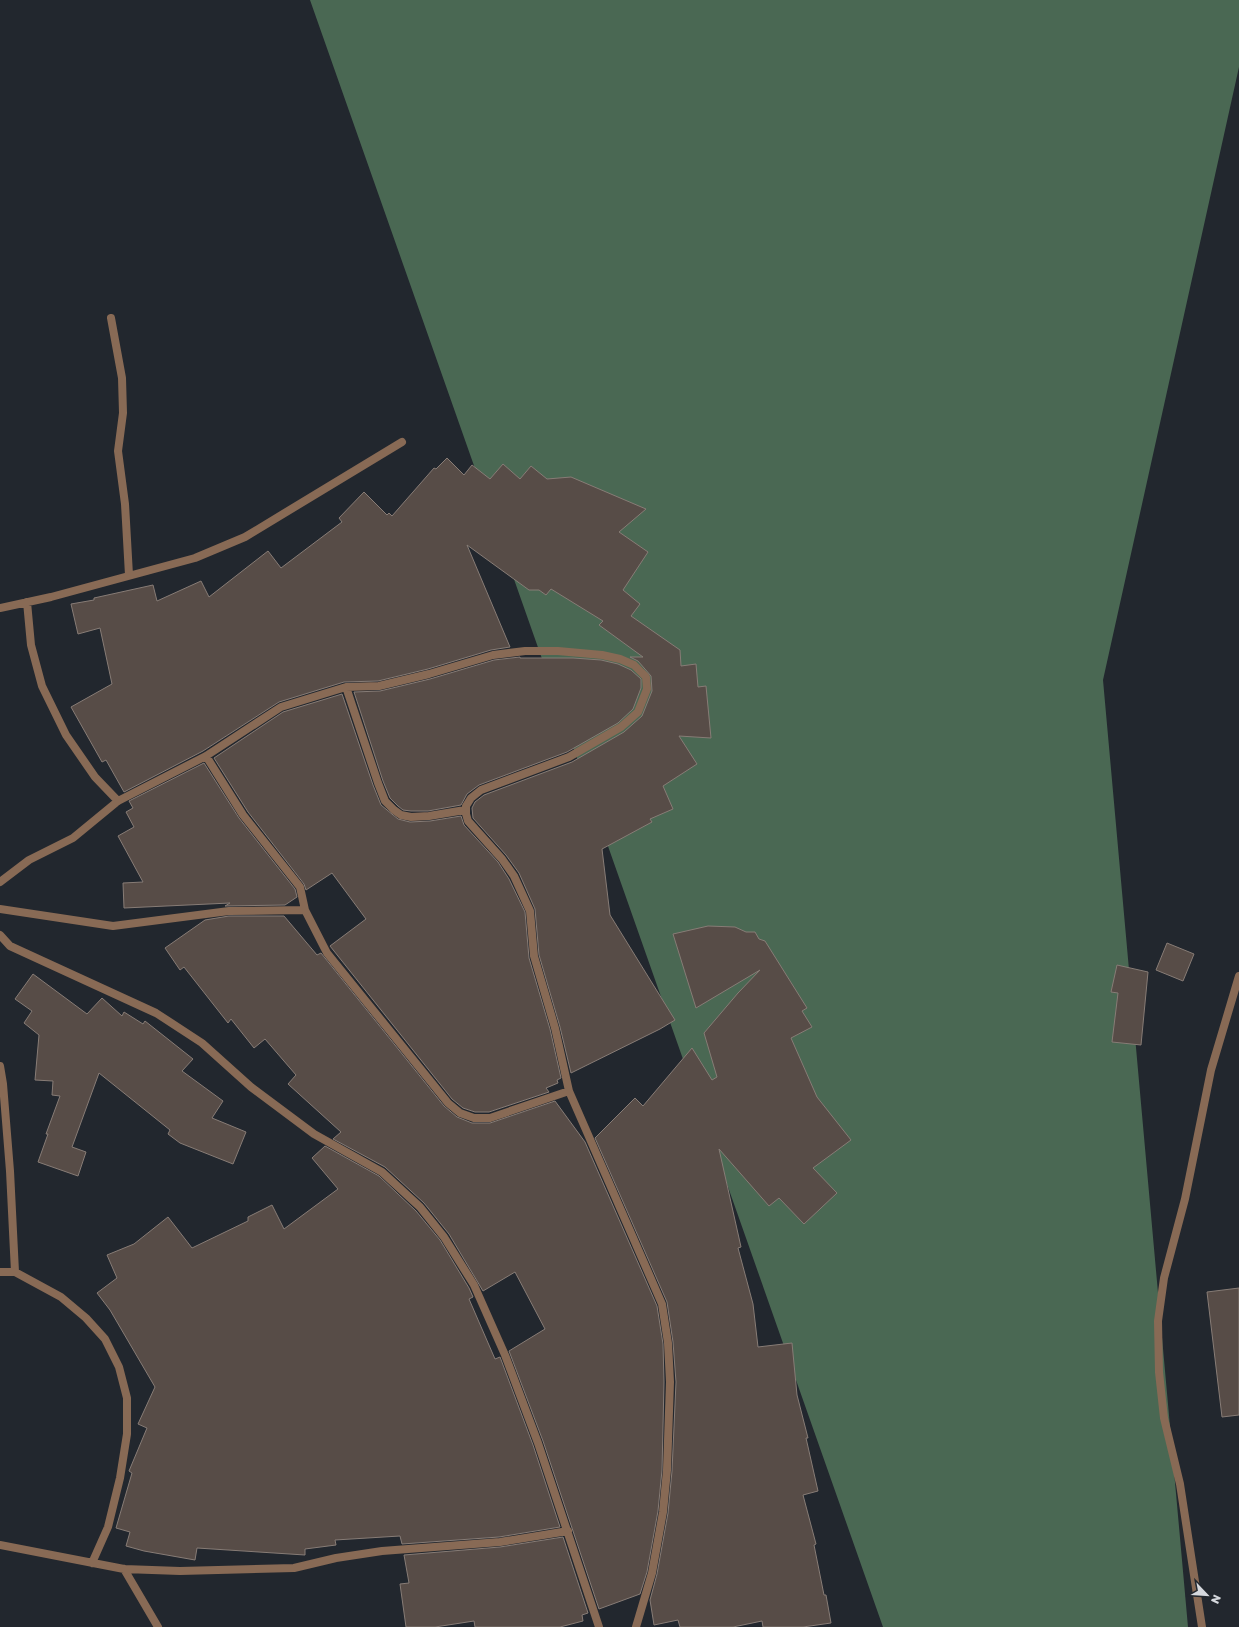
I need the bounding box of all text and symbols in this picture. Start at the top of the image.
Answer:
north arrow [1187,1575,1227,1615]
text: N [1209,1593,1224,1606]

